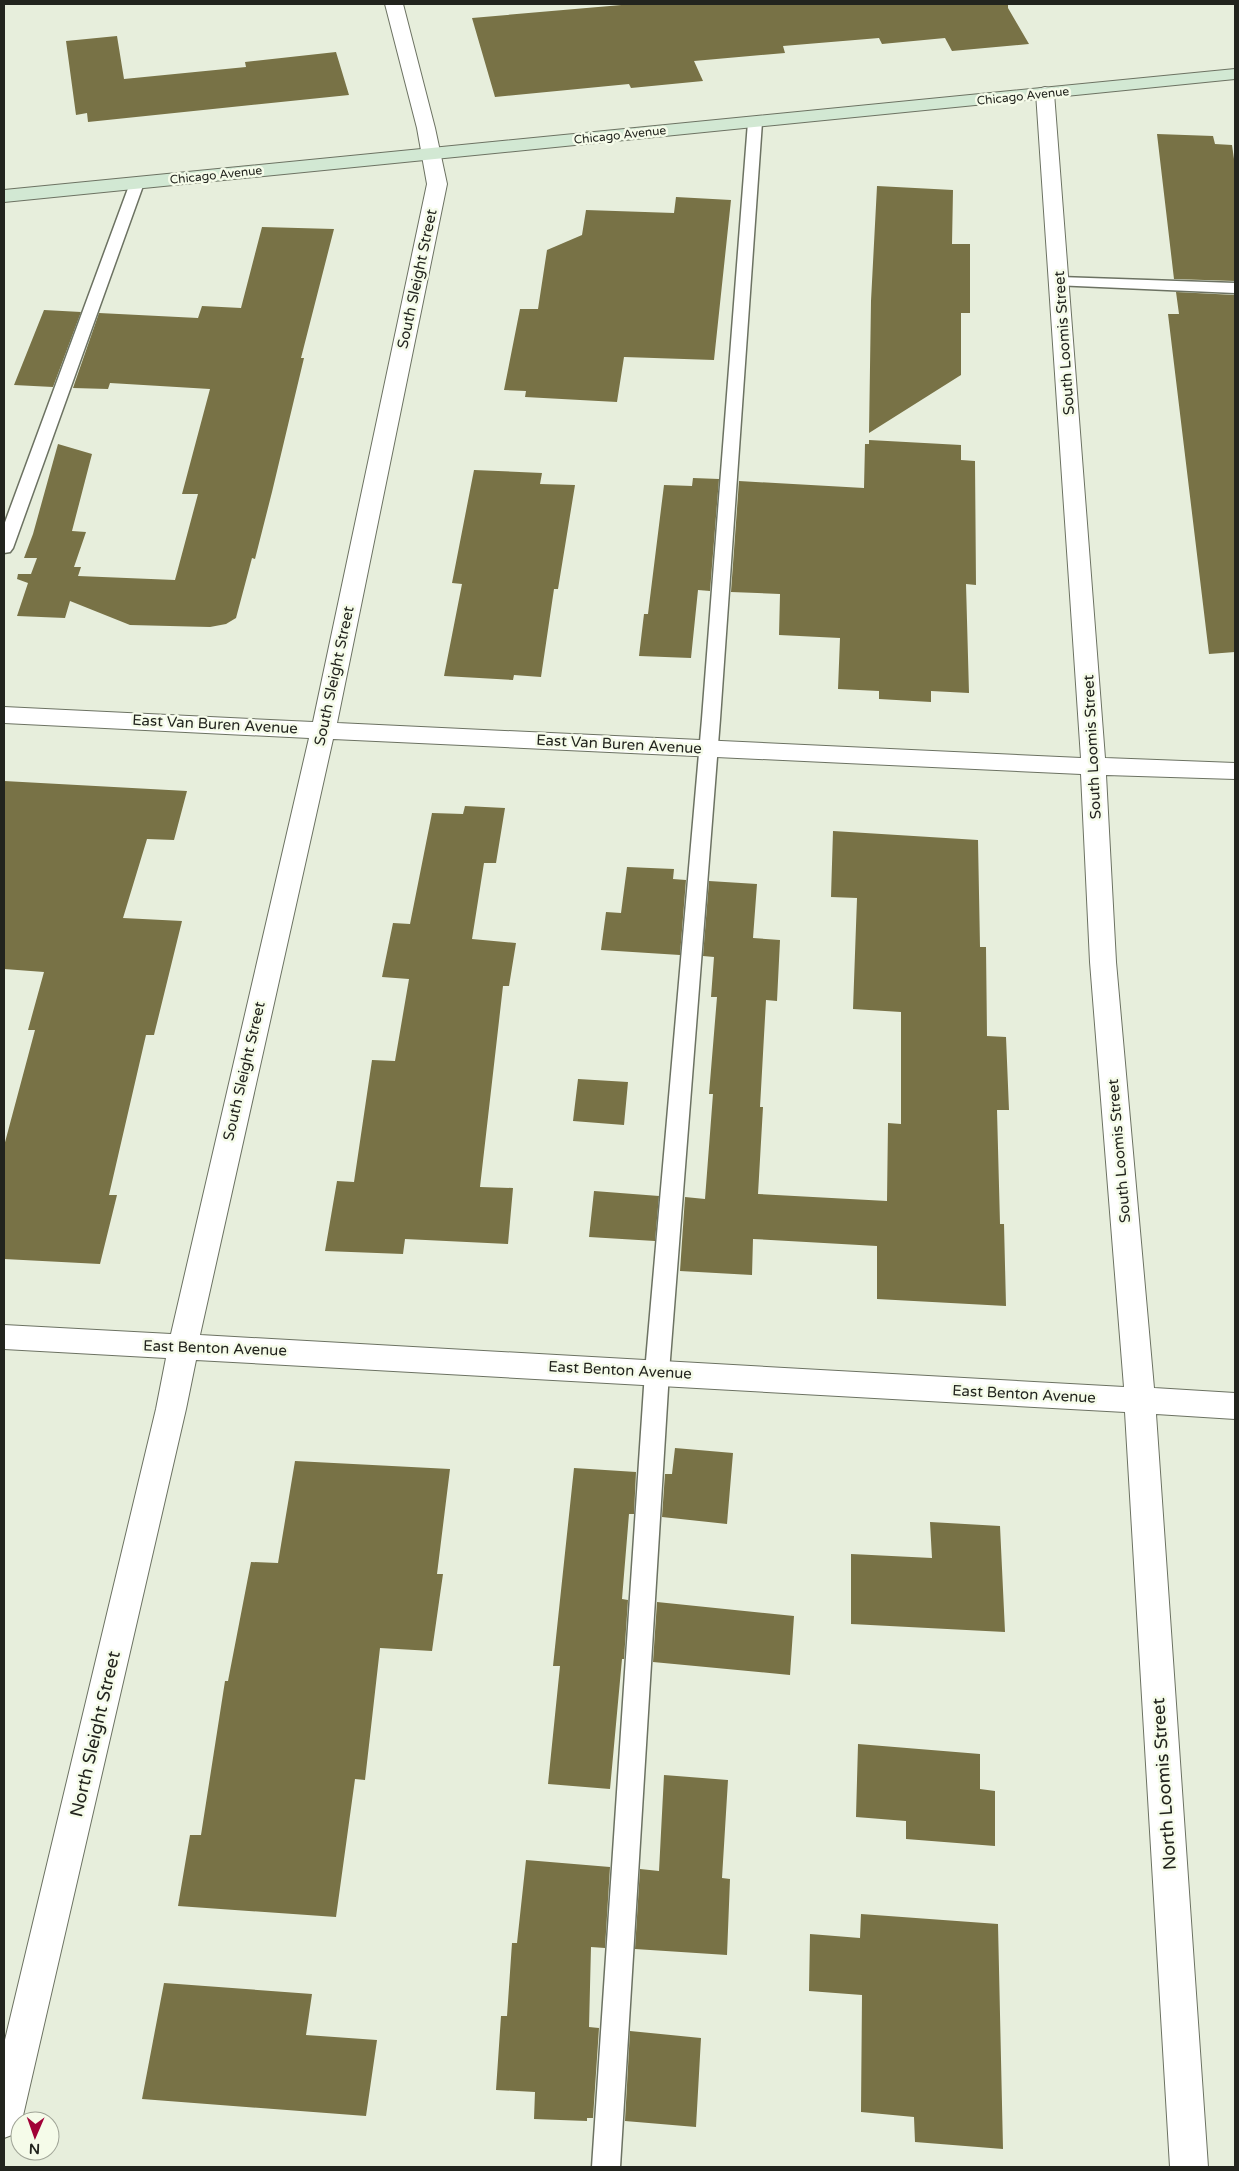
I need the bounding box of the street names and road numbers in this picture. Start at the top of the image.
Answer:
street label: Chicago Avenue [976,84,1070,108]
street label: Chicago Avenue [573,123,667,147]
street label: Chicago Avenue [169,163,263,187]
street label: South Sleight Street [393,207,441,350]
street label: South Loomis Street [1050,270,1078,416]
street label: South Sleight Street [310,604,358,747]
street label: South Loomis Street [1079,674,1105,820]
street label: East Van Buren Avenue [132,711,298,737]
street label: East Van Buren Avenue [536,731,702,757]
street label: South Sleight Street [219,999,269,1142]
street label: South Loomis Street [1104,1078,1134,1224]
street label: East Benton Avenue [143,1336,287,1360]
street label: East Benton Avenue [548,1357,692,1383]
street label: East Benton Avenue [952,1381,1096,1407]
street label: North Sleight Street [65,1649,125,1819]
street label: North Loomis Street [1147,1697,1181,1871]

